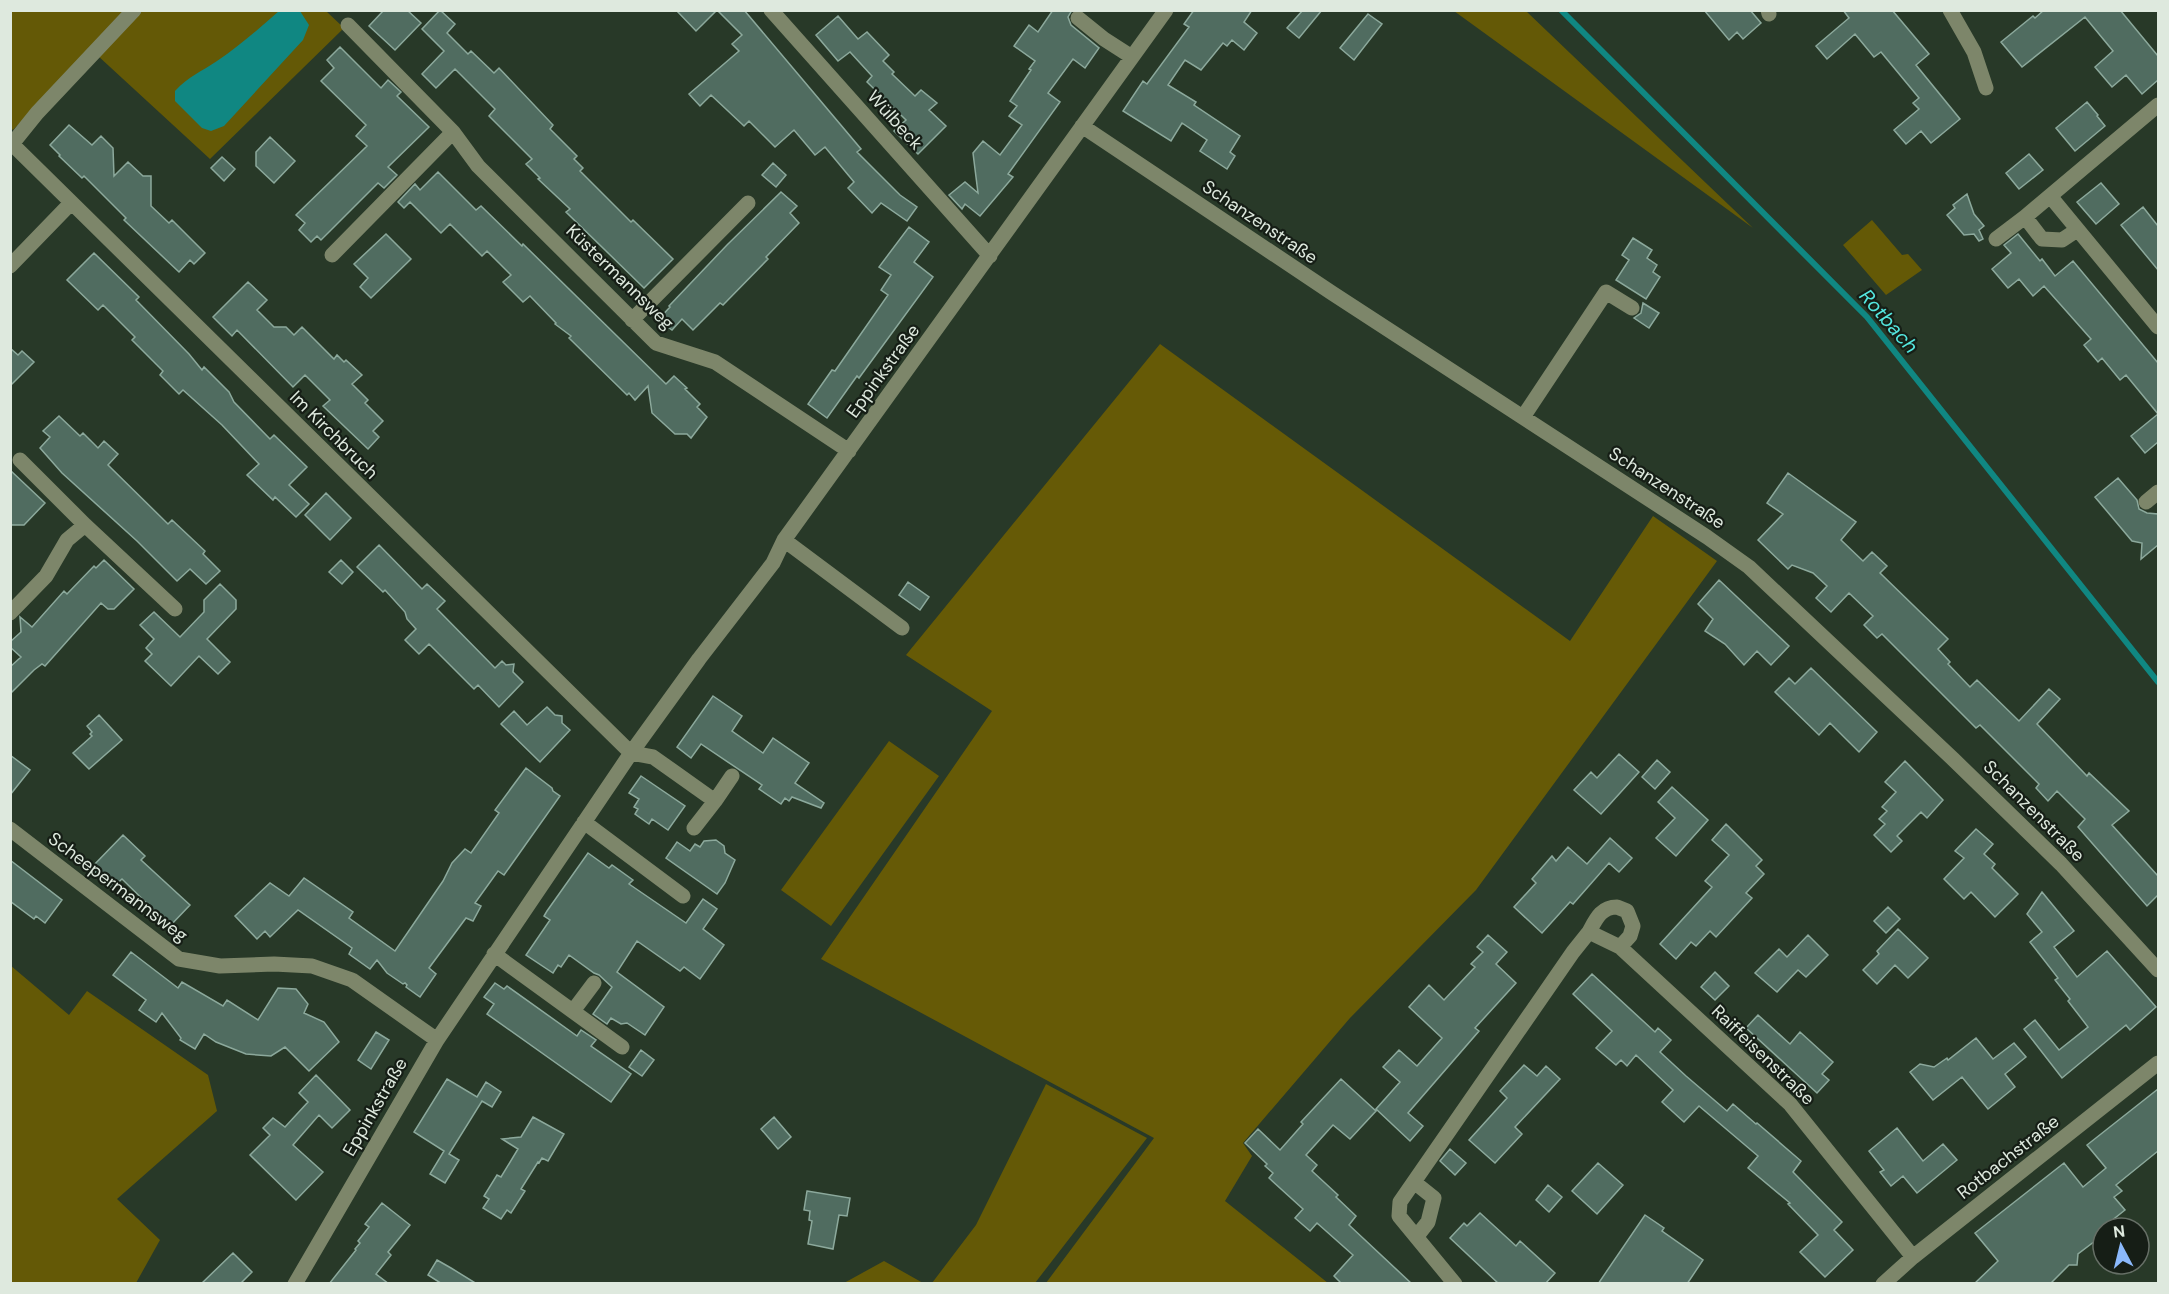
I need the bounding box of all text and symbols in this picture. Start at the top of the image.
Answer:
street label: Wülbeck [862,85,928,155]
street label: Schanzenstraße [1198,175,1322,269]
street label: Küstermannsweg [561,219,679,335]
water label: Rotbach [1854,283,1924,359]
street label: Eppinkstraße [841,319,925,423]
street label: Im Kirchbruch [285,386,383,484]
street label: Schanzenstraße [1604,441,1730,535]
street label: Schanzenstraße [1978,755,2090,867]
street label: Scheepermannsweg [43,827,193,947]
street label: Raiffeisenstraße [1706,1000,1820,1110]
street label: Eppinkstraße [337,1053,413,1161]
street label: Rotbachstraße [1952,1110,2064,1204]
north arrow [2091,1216,2151,1276]
text: N [2112,1220,2126,1243]

